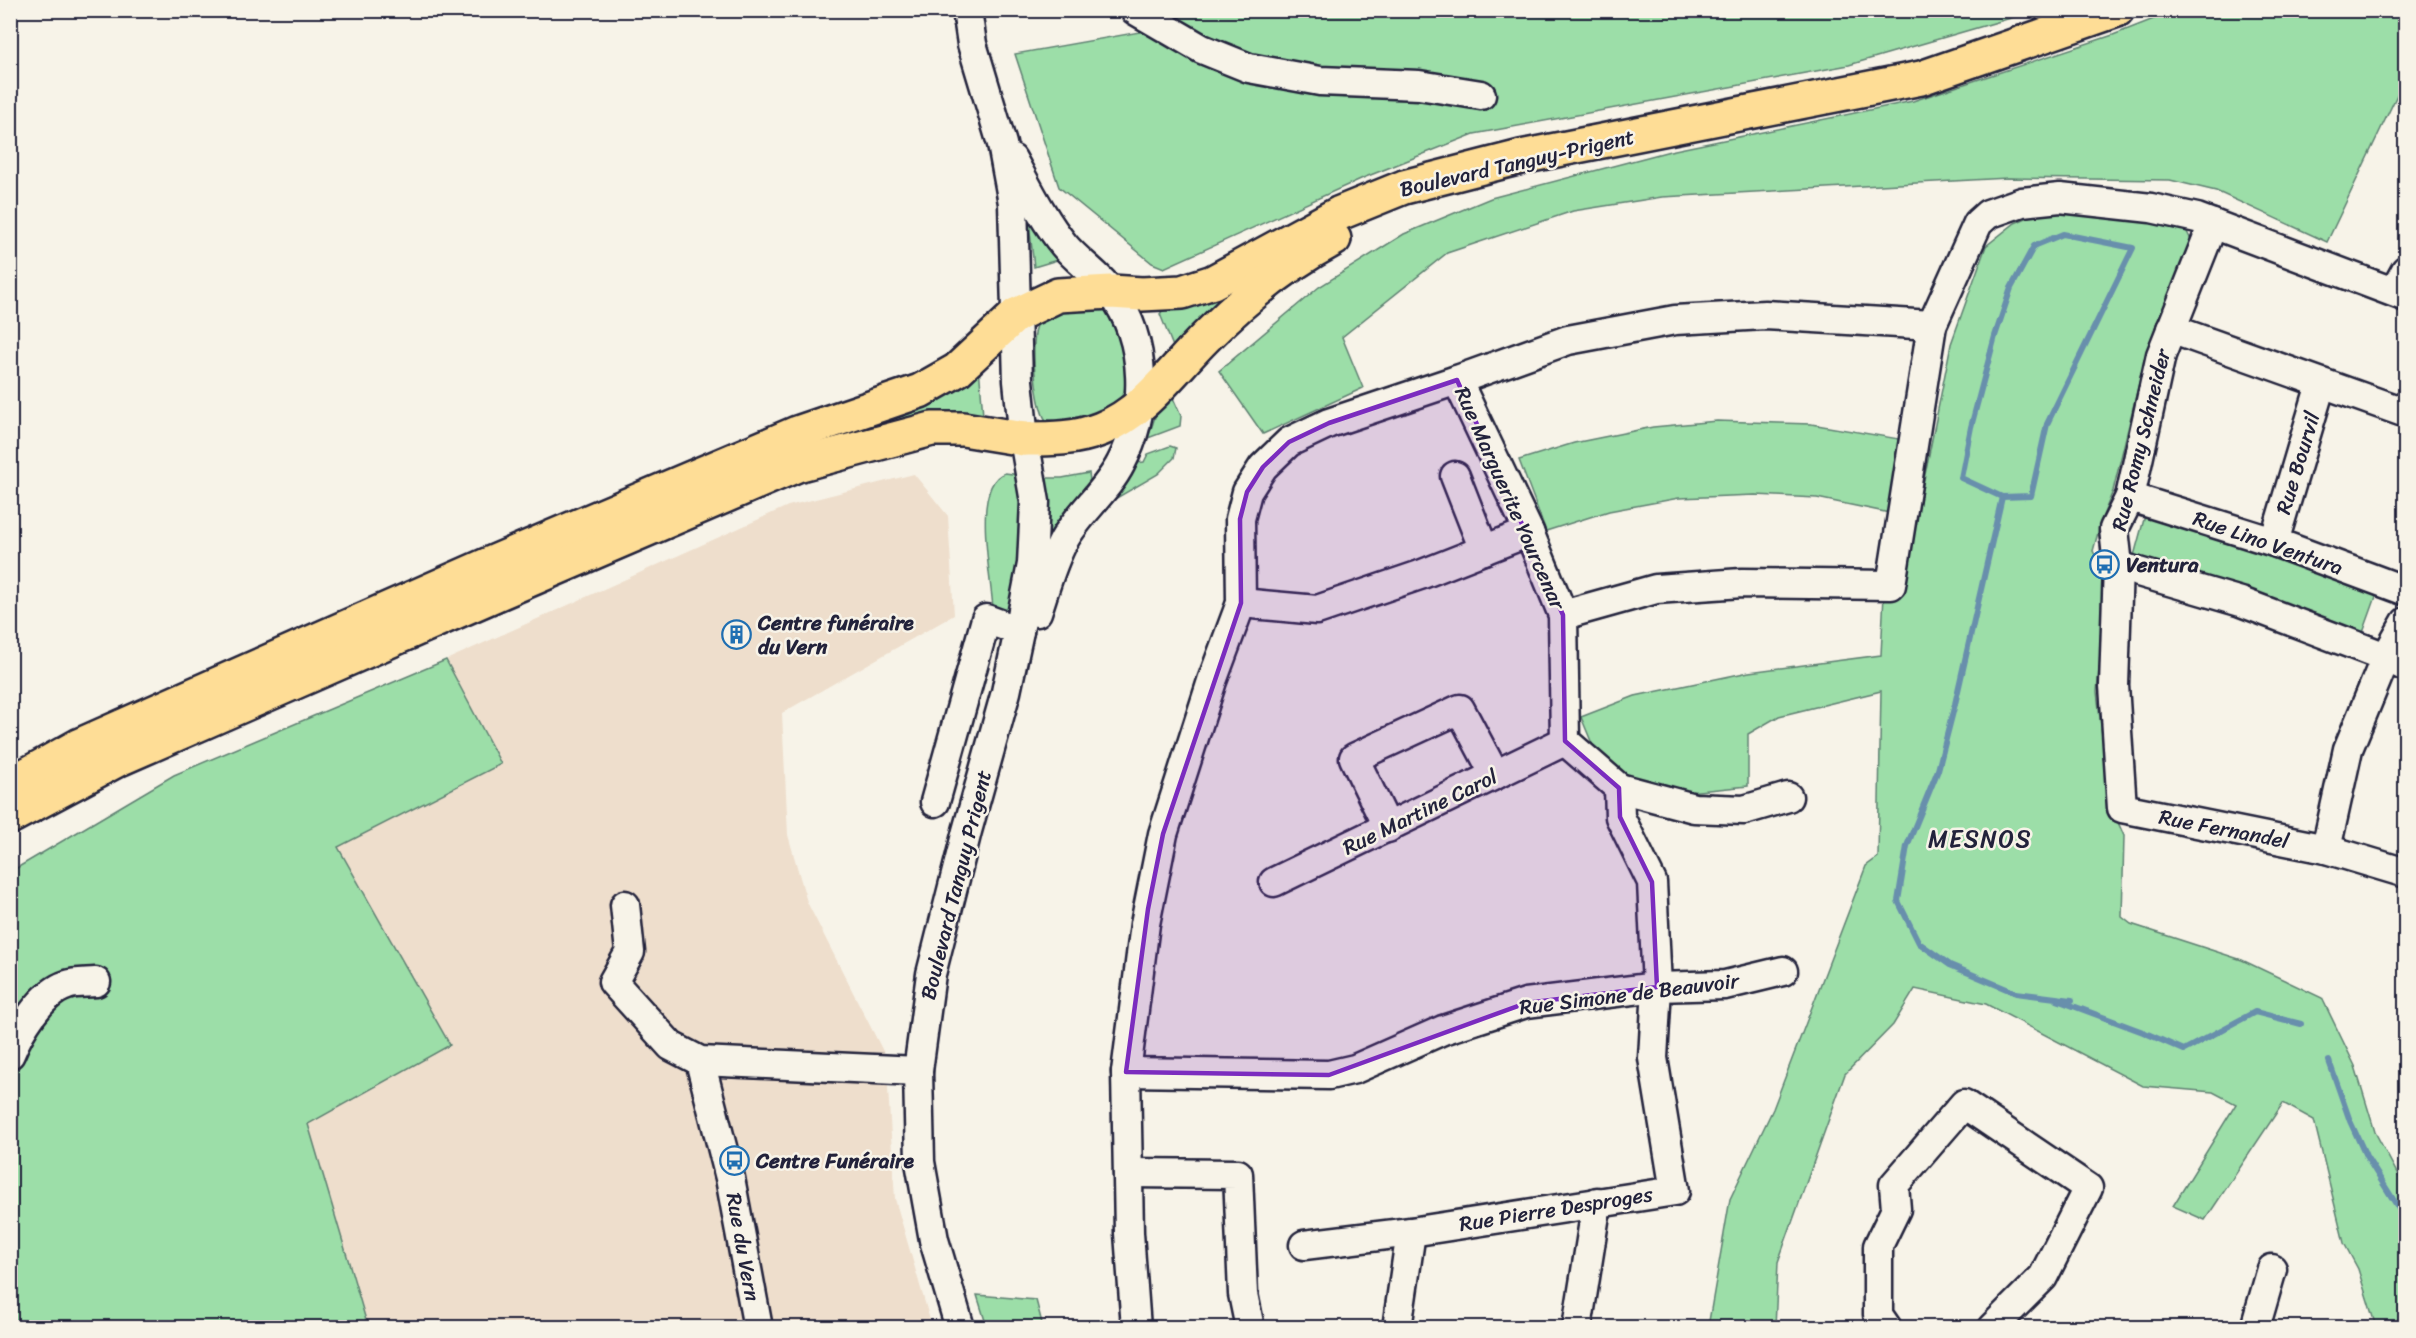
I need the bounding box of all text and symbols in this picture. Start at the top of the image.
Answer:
street label: Boulevard Tanguy-Prigent [1396,117,1638,209]
street label: Rue Romy Schneider [2100,344,2182,535]
street label: Rue Marguerite Yourcenar [1444,380,1577,617]
street label: Rue Bourvil [2264,406,2332,519]
street label: Rue Lino Ventura [2188,500,2349,587]
place label: Ventura [2126,546,2199,584]
bus stop icon: Ventura [2089,549,2121,581]
place label: Centre funéraire du Vern [757,604,914,666]
building icon: Centre funéraire du Vern [721,619,753,651]
street label: Rue Martine Carol [1336,757,1505,866]
street label: Boulevard Tanguy Prigent [909,766,1003,1004]
street label: Rue Fernandel [2156,798,2293,860]
district label: MESNOS [1928,818,2032,860]
street label: Rue Simone de Beauvoir [1517,962,1742,1026]
place label: Centre Funéraire [755,1142,915,1180]
bus stop icon: Centre Funéraire [719,1145,751,1177]
street label: Rue Pierre Desproges [1457,1175,1656,1243]
street label: Rue du Vern [715,1190,771,1304]

